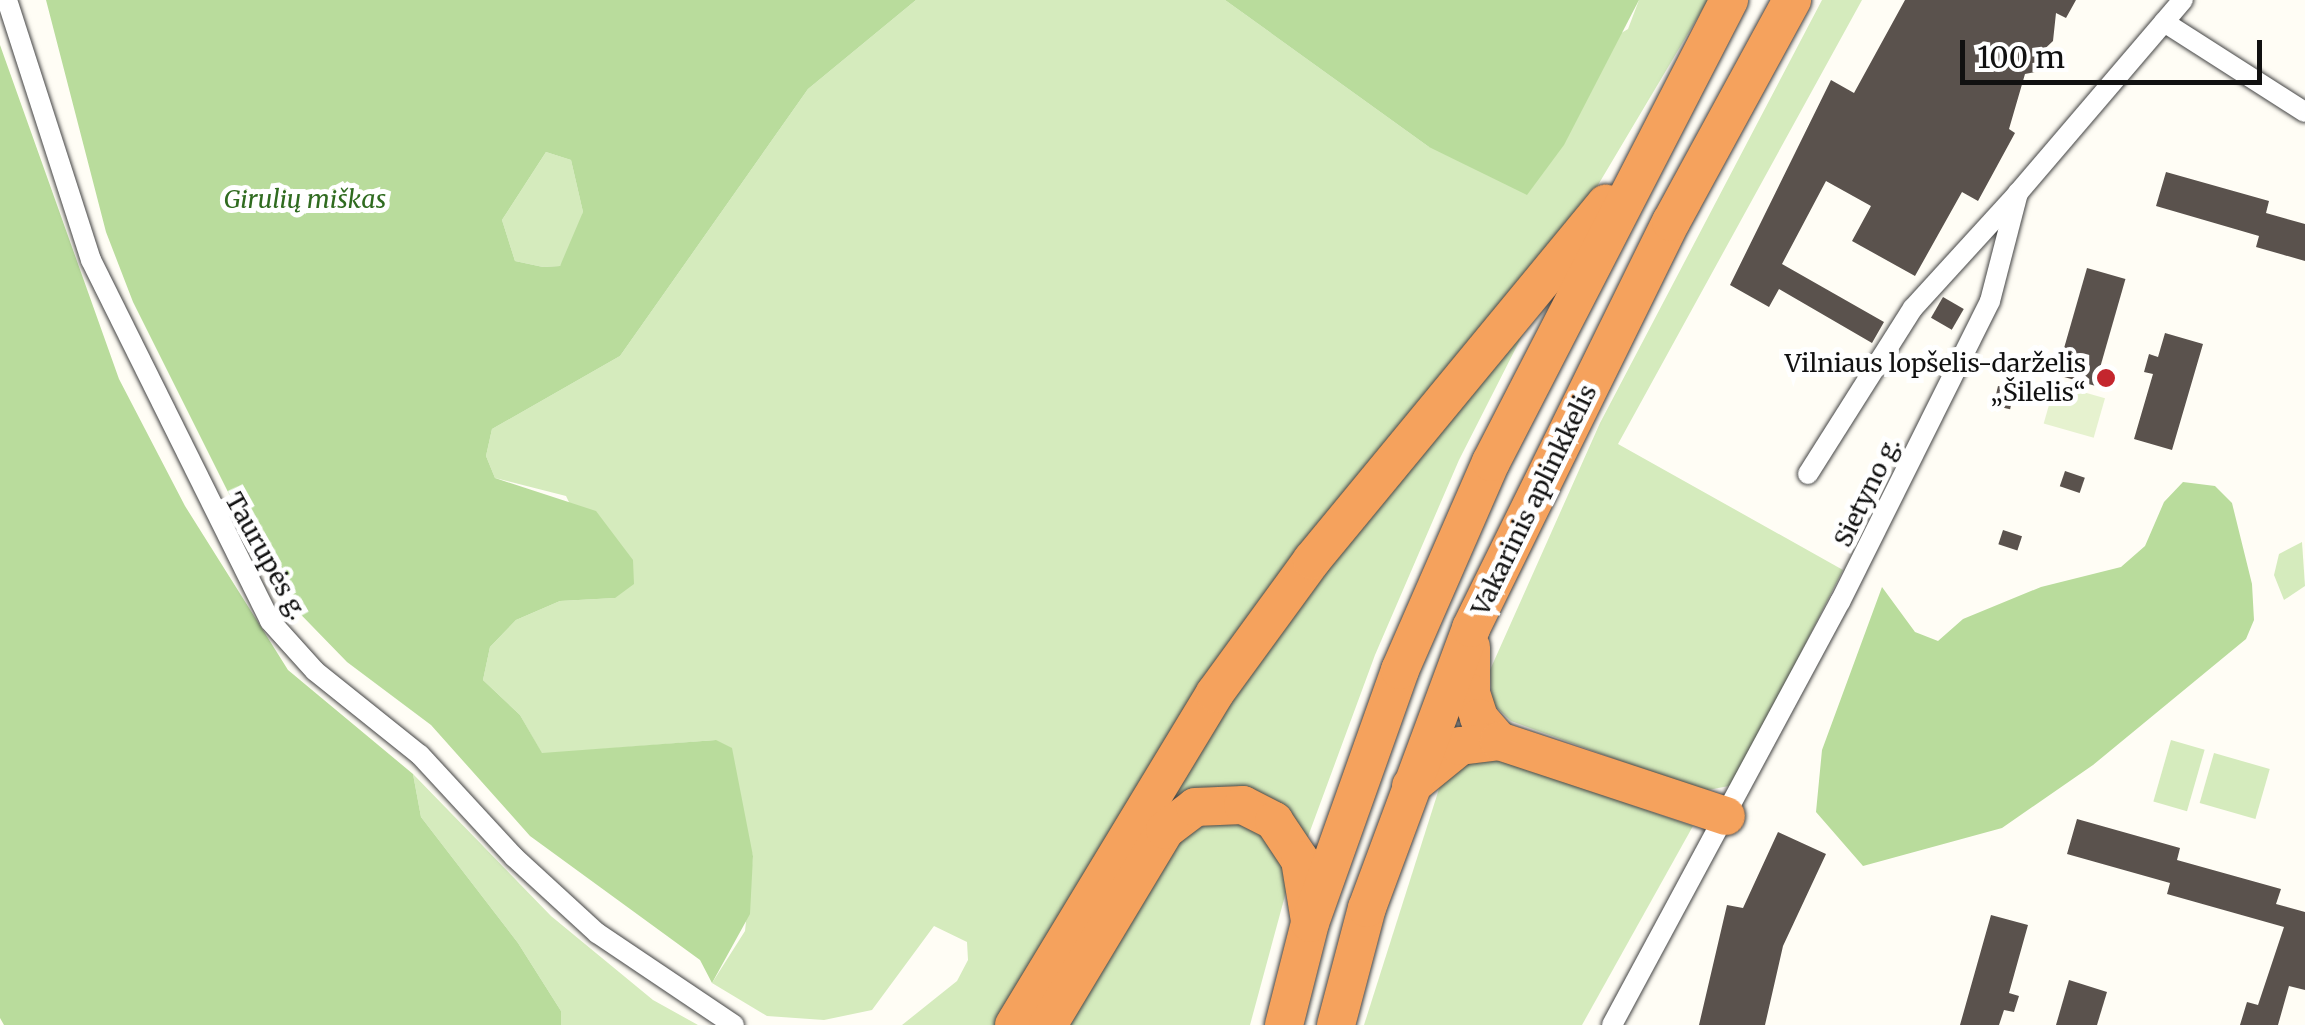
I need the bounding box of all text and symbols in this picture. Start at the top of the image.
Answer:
scale bar [1965,20,2268,82]
text: 100 m [1977,38,2065,76]
park label: Girulių miškas [224,184,386,214]
place label: Vilniaus lopšelis-darželis „Šilelis“ [1785,349,2086,408]
marker: Vilniaus lopšelis-darželis „Šilelis“ [2095,367,2117,389]
street label: Vakarinis aplinkkelis [1465,380,1603,620]
street label: Sietyno g. [1828,432,1906,552]
street label: Taurupės g. [219,487,313,625]

